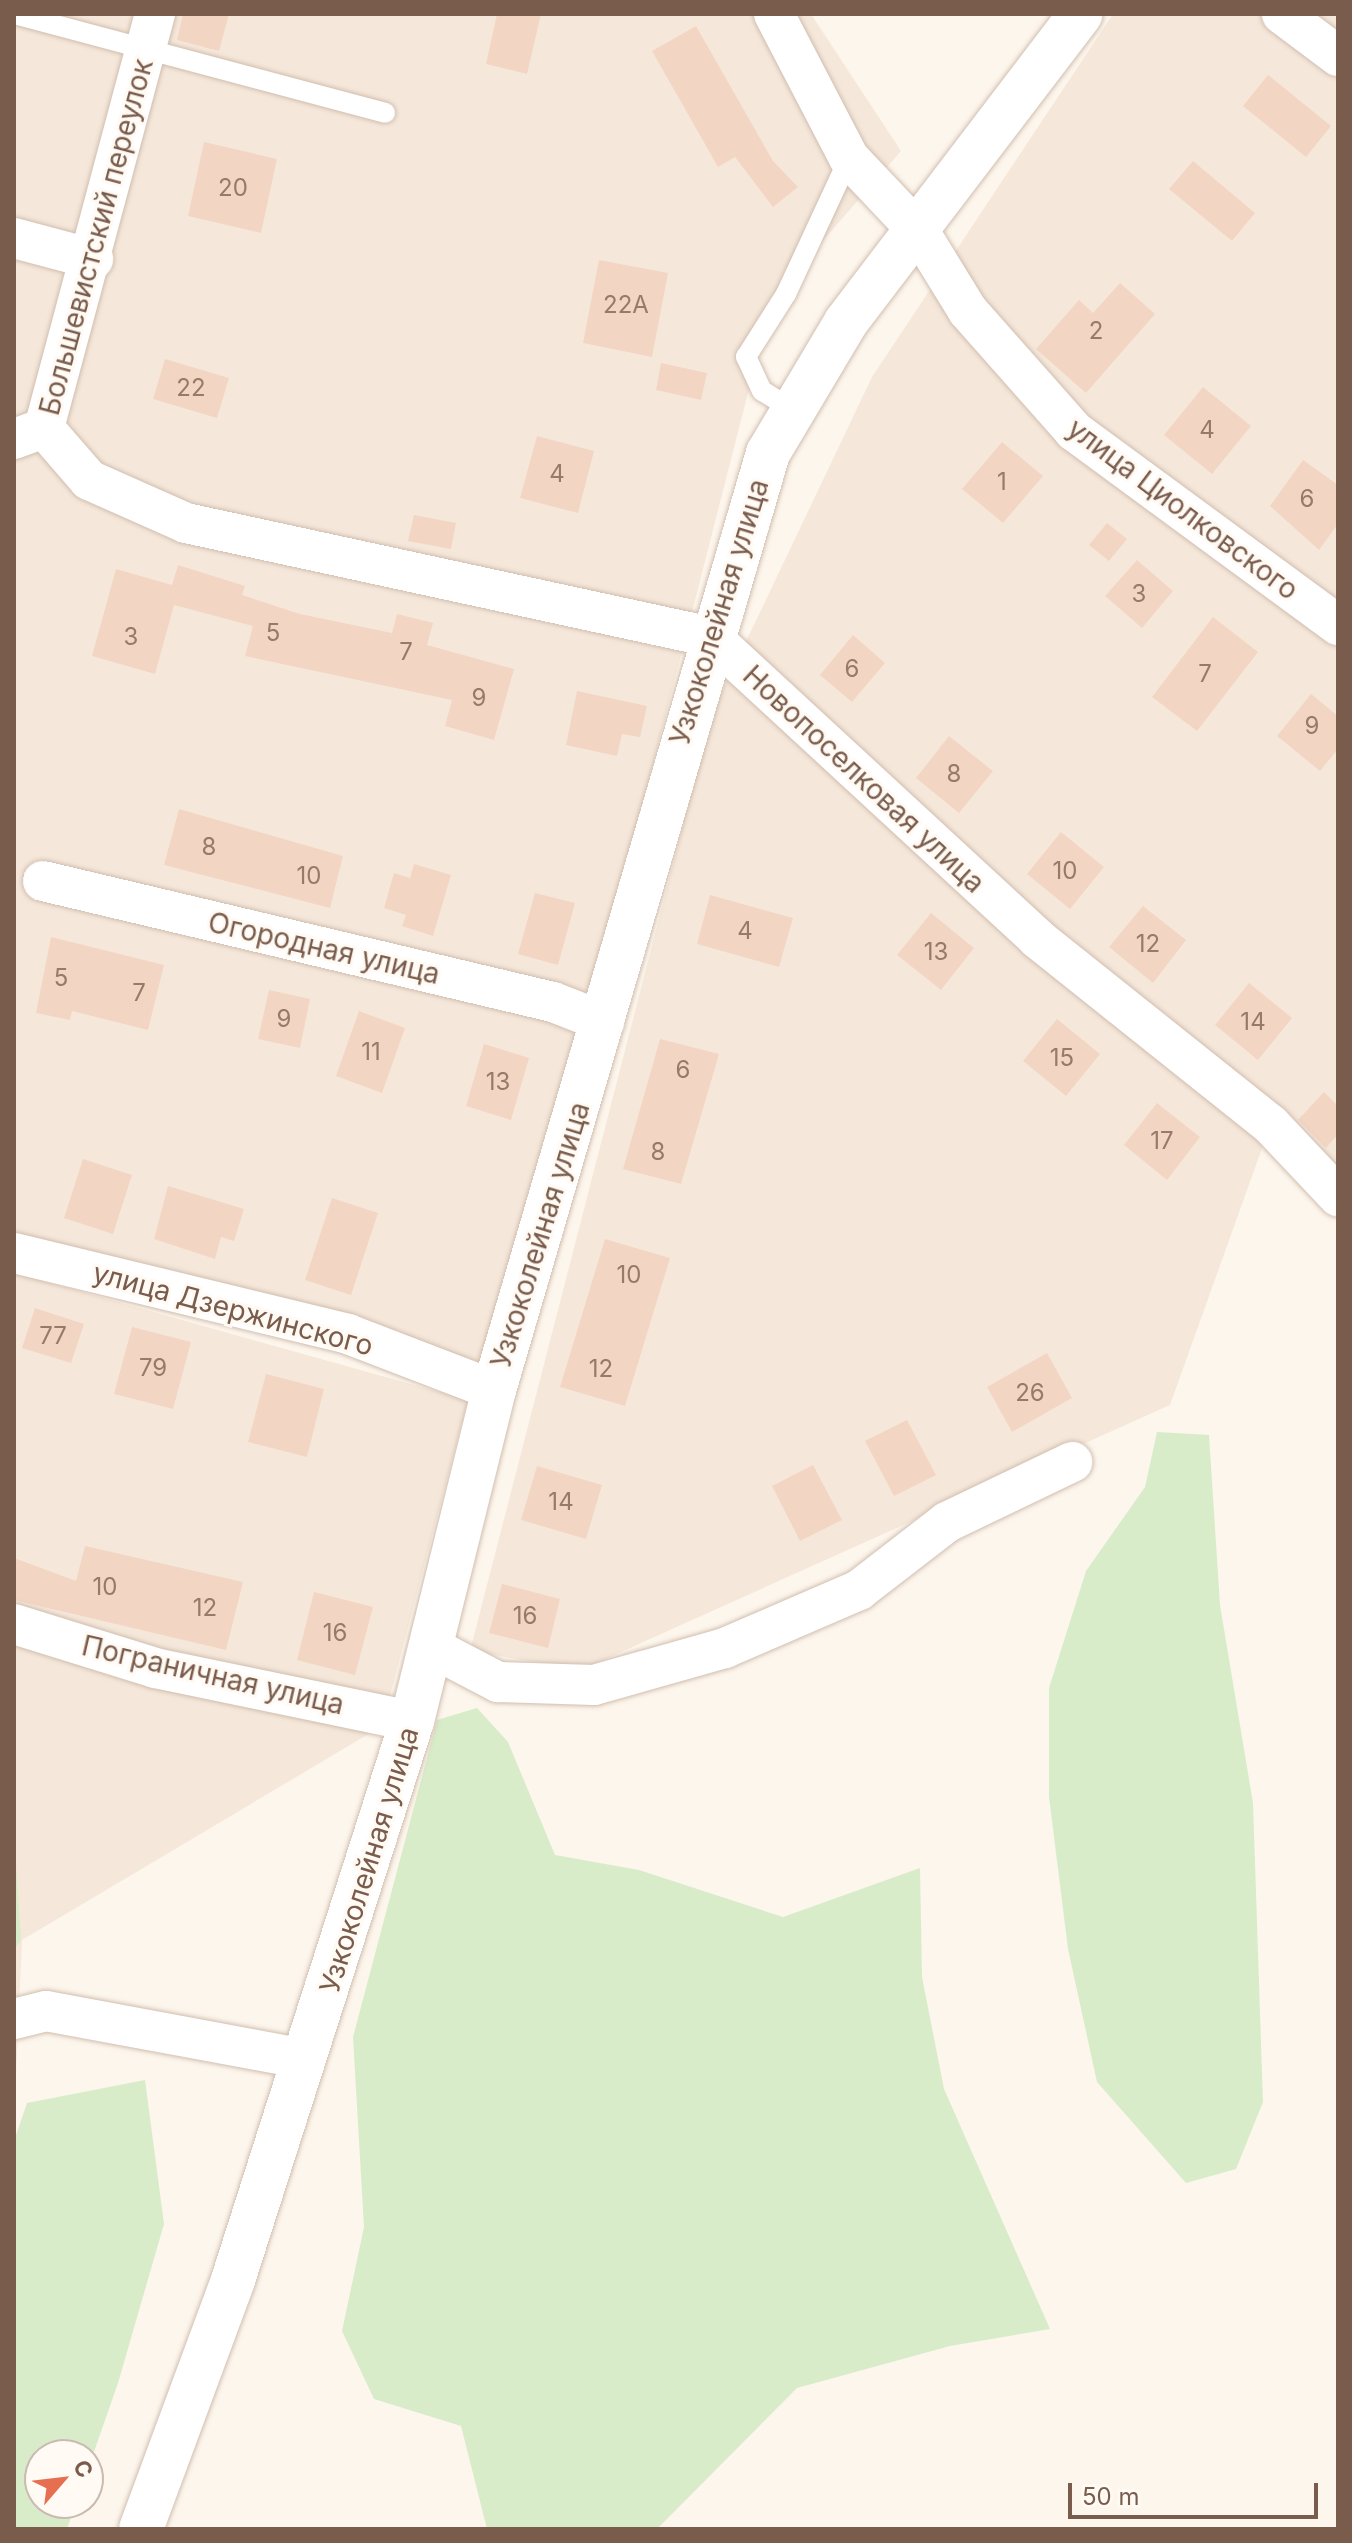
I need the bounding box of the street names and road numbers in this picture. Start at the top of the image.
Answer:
street label: Большевистский переулок [32,55,160,419]
street label: улица Циолковского [1061,411,1305,607]
street label: Узкоколейная улица [663,475,775,749]
street label: Новопоселковая улица [736,658,992,900]
street label: Огородная улица [205,905,443,991]
street label: Узкоколейная улица [484,1098,596,1372]
street label: улица Дзержинского [89,1255,377,1363]
street label: Пограничная улица [79,1628,347,1722]
street label: Узкоколейная улица [313,1723,425,1997]

